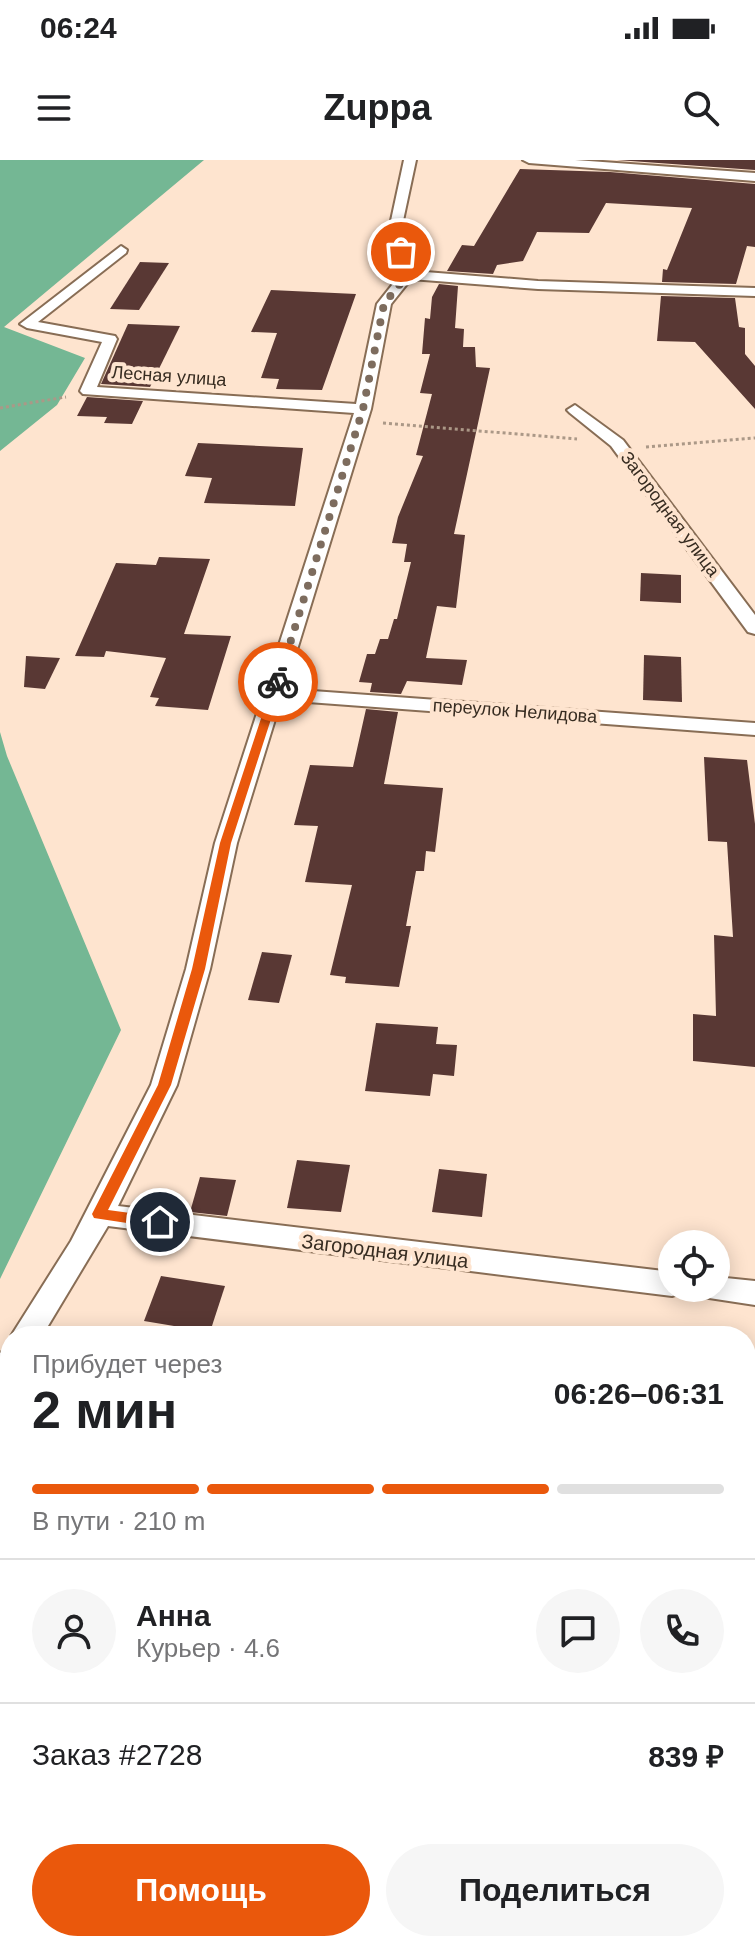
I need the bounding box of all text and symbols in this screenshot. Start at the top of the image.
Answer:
text: 06:24 [40,11,117,44]
icon: menu [32,86,76,130]
icon: search [679,86,723,130]
text: Zuppa [324,87,431,128]
pin [367,218,435,286]
icon: bag [379,230,423,274]
street label: Лесная улица [111,362,228,390]
street label: Загородная улица [616,448,724,581]
courier [238,642,318,722]
icon: bike [256,660,300,704]
street label: переулок Нелидова [432,695,599,727]
pin [126,1188,194,1256]
icon: home [138,1200,182,1244]
street label: Загородная улица [300,1230,471,1272]
map controls [658,1230,730,1302]
button: locate [658,1230,730,1302]
text: Прибудет через [32,1349,222,1379]
text: 06:26–06:31 [554,1377,724,1410]
text: 2 мин [32,1381,177,1439]
text: В пути · 210 m [32,1506,205,1536]
button: person [32,1589,116,1673]
button: chat [536,1589,620,1673]
button: phone [640,1589,724,1673]
text: Анна [136,1599,211,1632]
text: Курьер · 4.6 [136,1633,280,1663]
text: Заказ #2728 [32,1738,202,1771]
text: 839 ₽ [648,1740,724,1773]
button: Помощь [32,1844,370,1936]
button: Поделиться [386,1844,724,1936]

